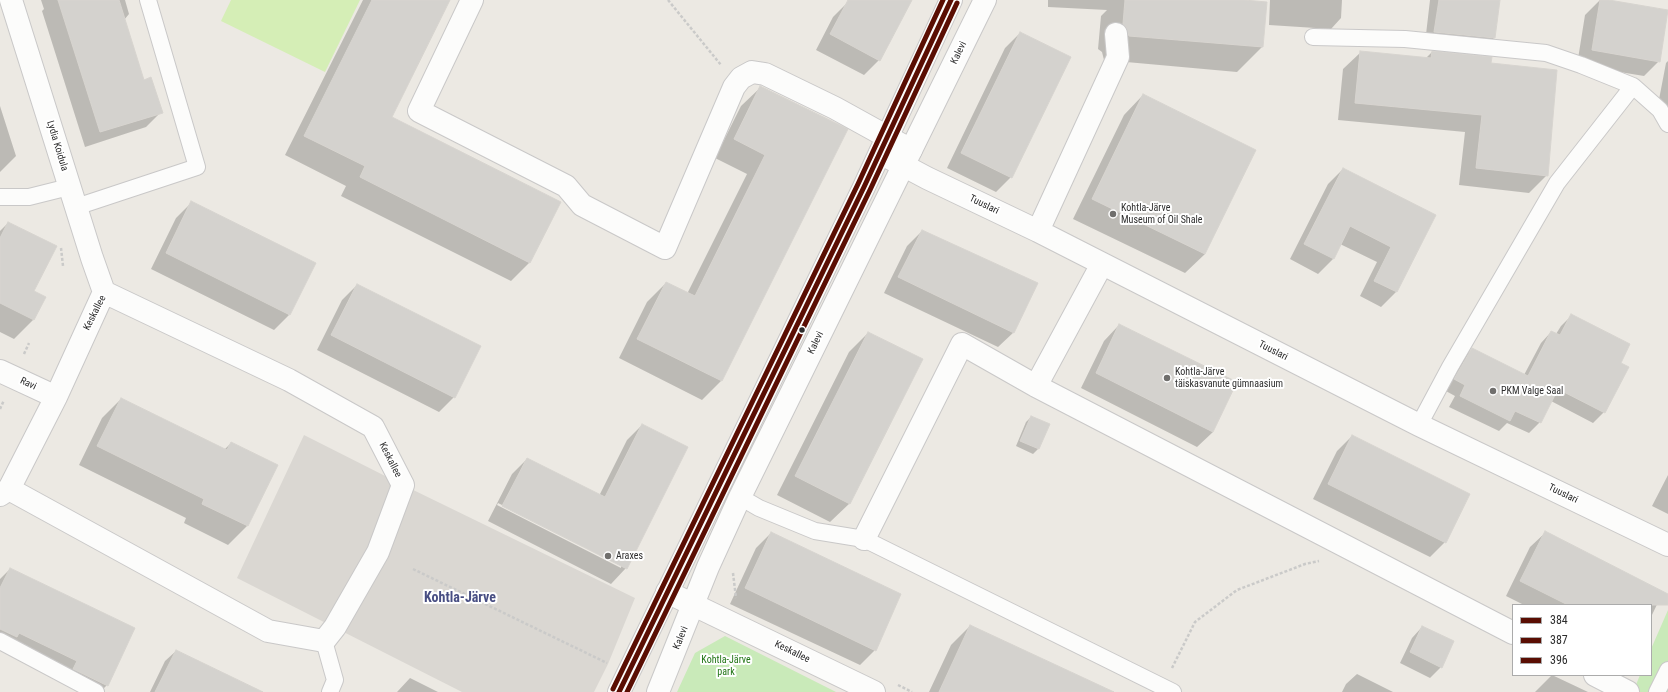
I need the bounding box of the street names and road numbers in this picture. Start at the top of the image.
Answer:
street label: Kalevi [948,40,970,66]
street label: Lydia Koidula [44,119,70,173]
street label: Tuuslari [967,193,1001,217]
street label: Keskallee [81,293,109,333]
street label: Kalevi [805,330,827,356]
street label: Tuuslari [1256,339,1290,363]
street label: Ravi [18,375,38,393]
street label: Keskallee [376,440,404,480]
street label: Tuuslari [1546,482,1580,506]
street label: Kalevi [671,625,691,651]
street label: Keskallee [772,638,812,666]

